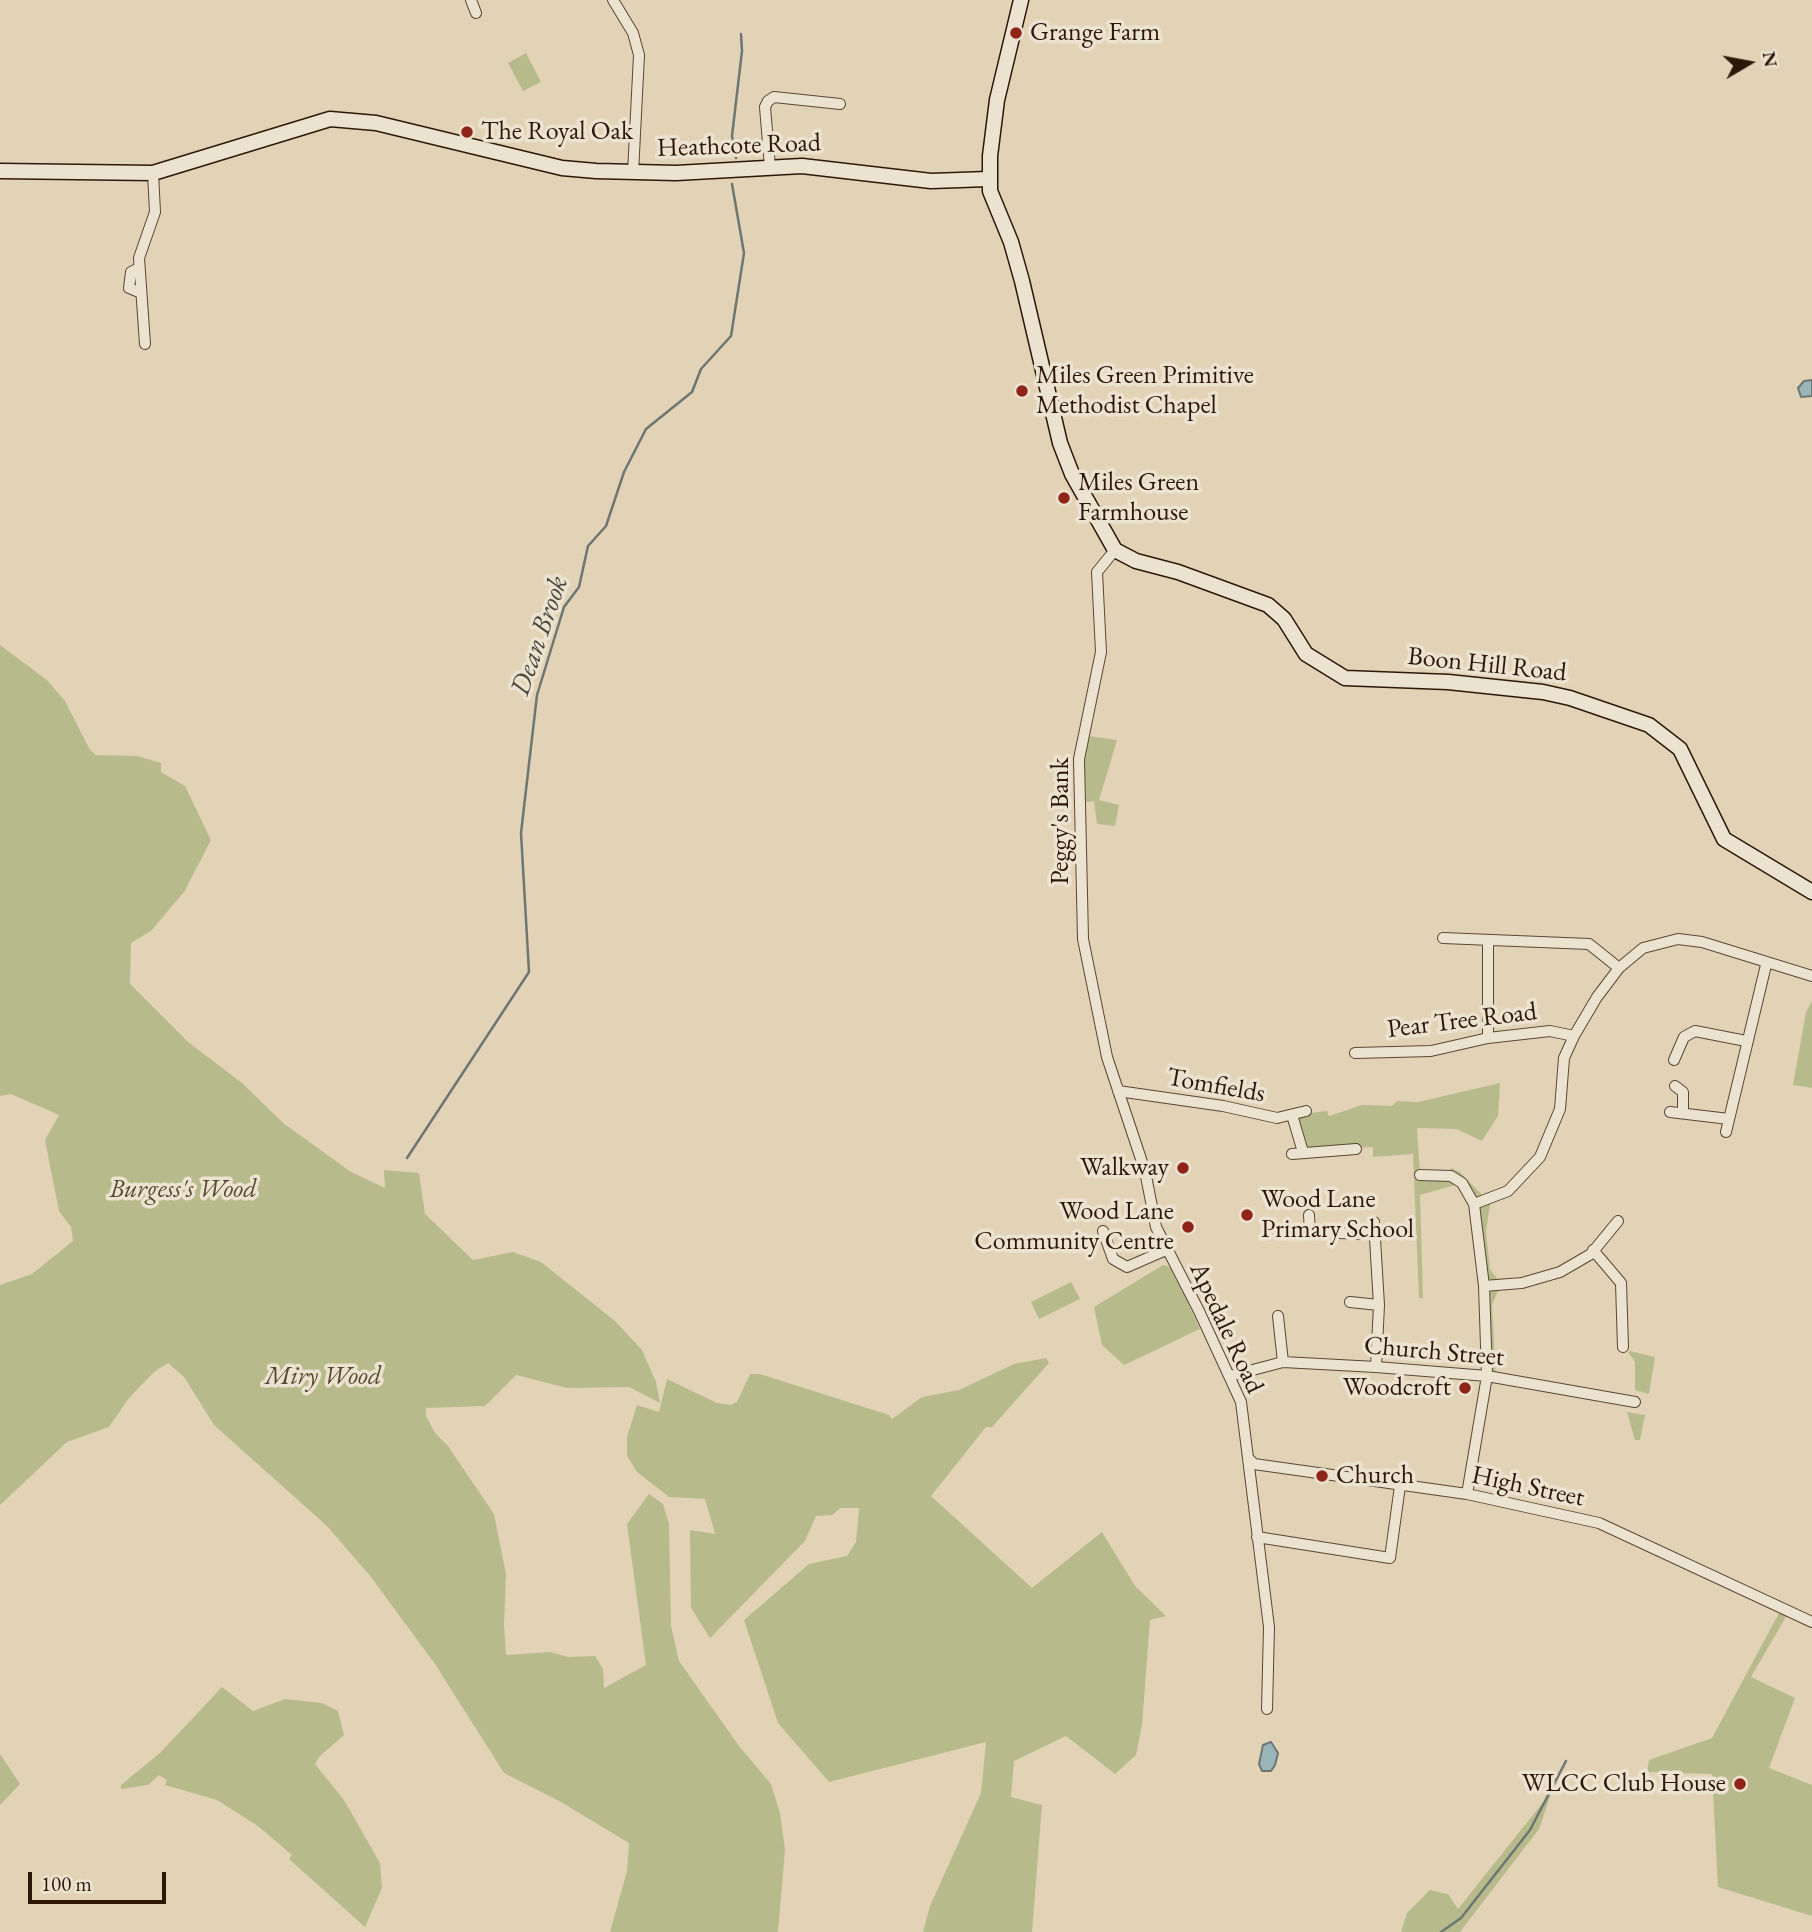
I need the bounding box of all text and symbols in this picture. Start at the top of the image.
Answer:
place label: Grange Farm [1030,17,1160,49]
marker: Grange Farm [1008,25,1024,41]
north arrow [1714,28,1784,98]
text: N [1757,50,1784,69]
place label: The Royal Oak [481,116,633,148]
marker: The Royal Oak [459,124,475,140]
street label: Heathcote Road [657,128,821,164]
place label: Miles Green Primitive Methodist Chapel [1036,360,1254,422]
marker: Miles Green Primitive Methodist Chapel [1014,383,1030,399]
place label: Miles Green Farmhouse [1078,467,1199,528]
marker: Miles Green Farmhouse [1056,490,1072,506]
water label: Dean Brook [504,572,576,700]
street label: Boon Hill Road [1406,641,1568,689]
street label: Peggy's Bank [1045,757,1077,885]
street label: Pear Tree Road [1385,996,1539,1046]
street label: Tomfields [1164,1062,1268,1110]
place label: Walkway [1080,1152,1169,1184]
marker: Walkway [1175,1160,1191,1176]
park label: Burgess's Wood [109,1174,257,1206]
place label: Wood Lane Primary School [1261,1184,1414,1246]
place label: Wood Lane Community Centre [974,1196,1174,1258]
marker: Wood Lane Primary School [1239,1207,1255,1223]
marker: Wood Lane Community Centre [1180,1219,1196,1235]
street label: Apedale Road [1182,1258,1270,1398]
street label: Church Street [1363,1330,1505,1374]
park label: Miry Wood [265,1361,381,1393]
place label: Woodcroft [1343,1372,1451,1404]
marker: Woodcroft [1457,1380,1473,1396]
place label: Church [1336,1460,1414,1492]
street label: High Street [1469,1460,1587,1514]
marker: Church [1314,1468,1330,1484]
place label: WLCC Club House [1522,1768,1726,1800]
marker: WLCC Club House [1732,1776,1748,1792]
scale bar [32,1858,170,1902]
text: 100 m [41,1870,92,1897]

